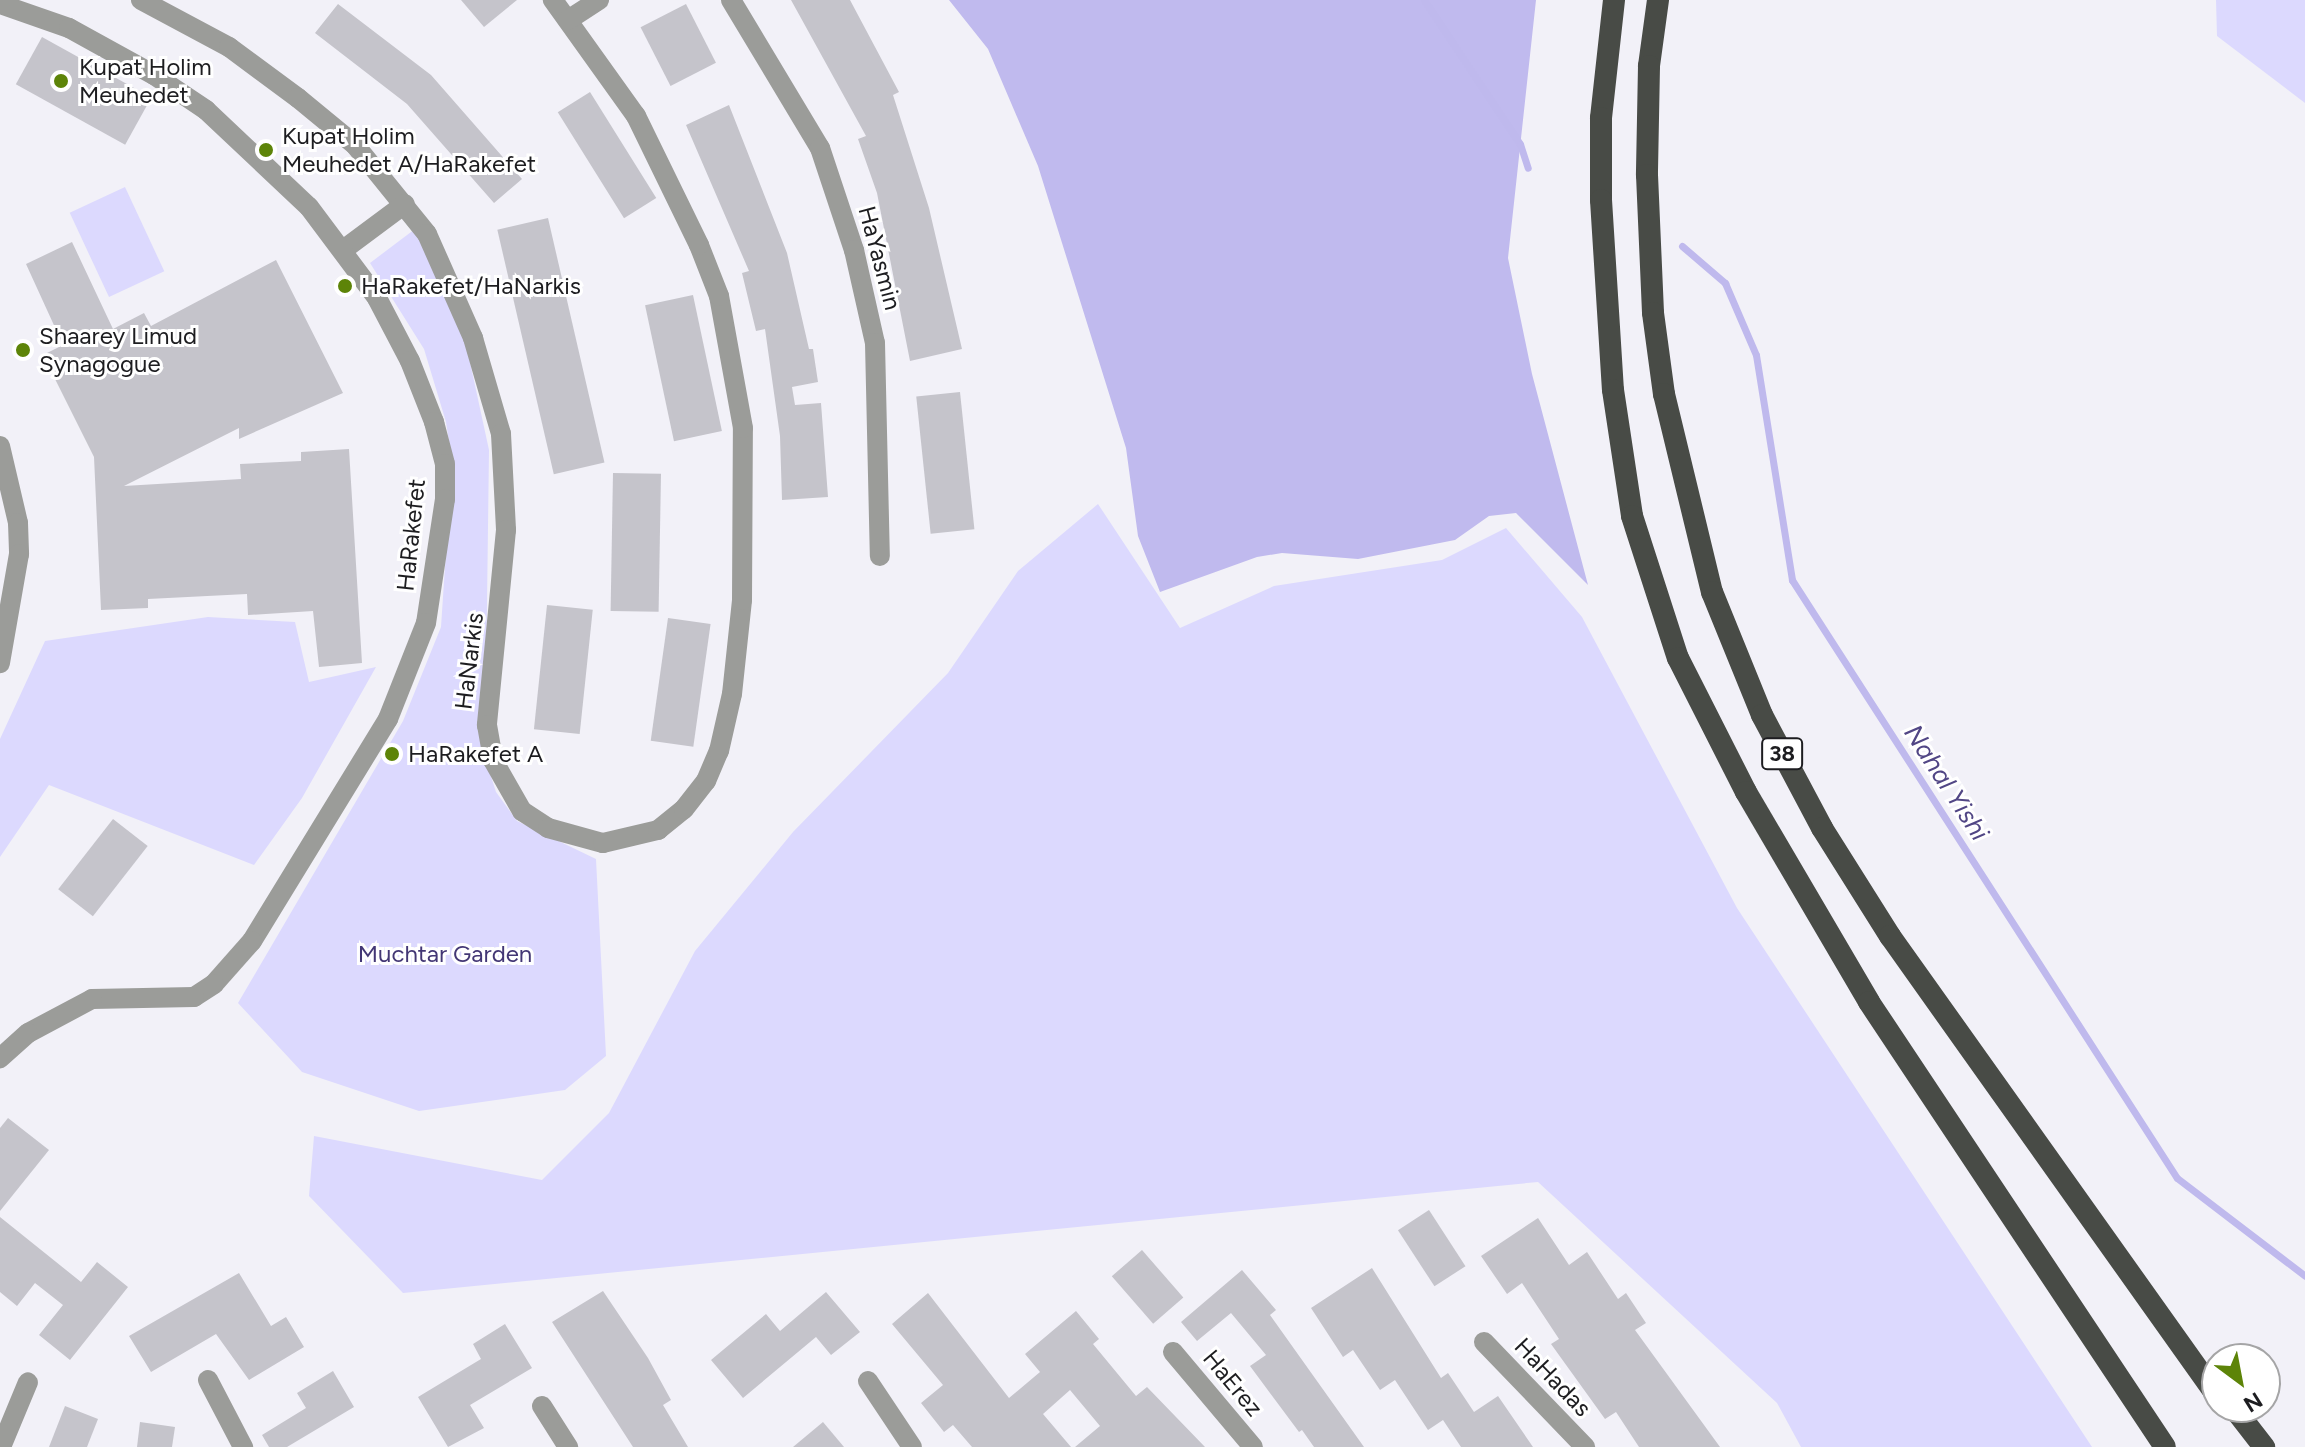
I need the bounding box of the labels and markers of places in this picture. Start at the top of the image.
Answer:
place label: Kupat Holim Meuhedet [79,53,212,109]
marker: Kupat Holim Meuhedet [50,70,72,92]
place label: Kupat Holim Meuhedet A/HaRakefet [282,122,536,178]
marker: Kupat Holim Meuhedet A/HaRakefet [257,141,275,159]
place label: HaRakefet/HaNarkis [361,272,581,300]
marker: HaRakefet/HaNarkis [336,277,354,295]
place label: Shaarey Limud Synagogue [39,322,197,378]
marker: Shaarey Limud Synagogue [14,341,32,359]
place label: HaRakefet A [408,740,543,768]
marker: HaRakefet A [383,745,401,763]

